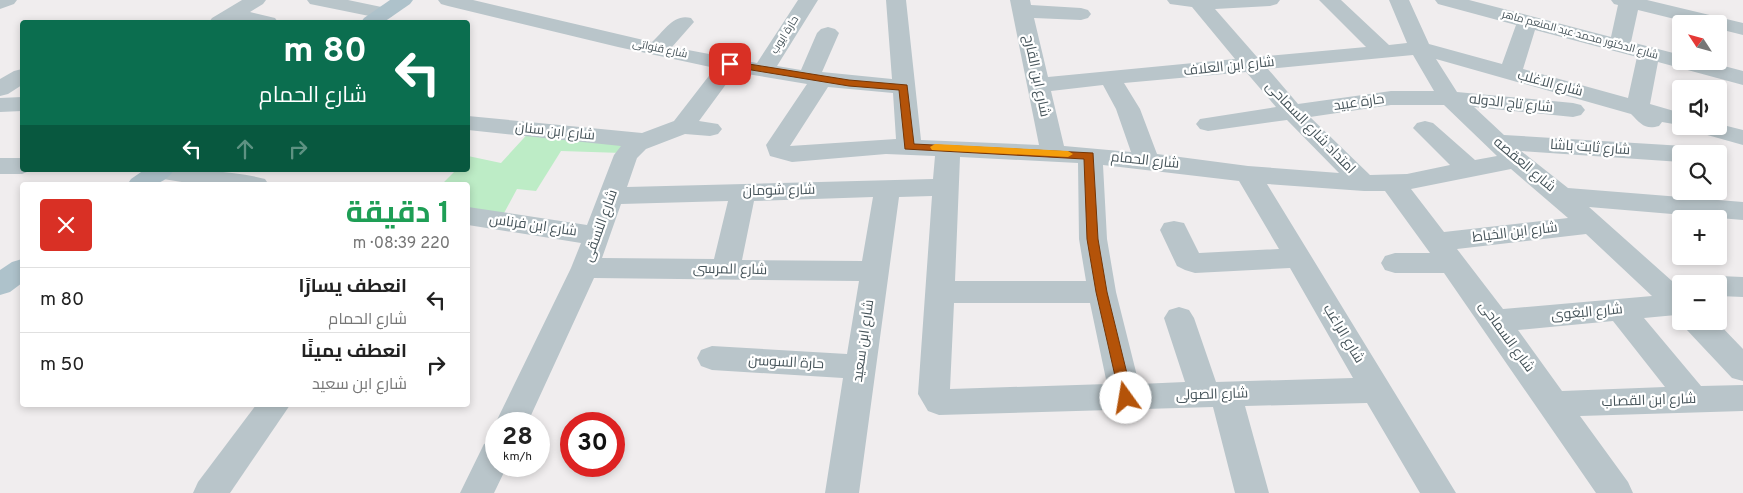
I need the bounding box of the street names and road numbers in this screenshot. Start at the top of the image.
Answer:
street label: شارع الدكتور محمد عبد المنعم ماهر [1499,7,1660,63]
street label: حارة ايوب [768,13,802,57]
street label: شارع ابن القارح [1019,33,1053,119]
street label: شارع قنواتى [631,36,689,62]
street label: شارع ابن العلاف [1183,54,1275,80]
street label: شارع الاغلب [1515,67,1585,101]
street label: امتداد شارع السماحى [1262,78,1358,178]
street label: حارة عبيد [1333,91,1385,115]
street label: شارع تاج الدوله [1468,91,1554,117]
street label: شارع ابن سنان [514,119,596,145]
street label: شارع العقصه [1489,134,1559,196]
street label: شارع ثابت باشا [1549,137,1631,159]
street label: شارع الحمام [1110,149,1180,173]
street label: شارع شومان [743,182,815,200]
street label: شارع النسقى [580,188,622,264]
street label: شارع ابن فرناس [488,211,578,241]
street label: شارع ابن الخياط [1471,219,1559,247]
street label: شارع المرسى [693,261,767,279]
street label: شارع السماحى [1474,298,1538,376]
street label: شارع ابن سعيد [850,299,878,383]
street label: شارع الراغب [1319,301,1367,367]
street label: شارع البغوى [1551,301,1623,325]
street label: حارة السوسن [748,353,824,373]
street label: شارع الصولى [1176,385,1248,405]
street label: شارع ابن القصاب [1601,391,1697,411]

